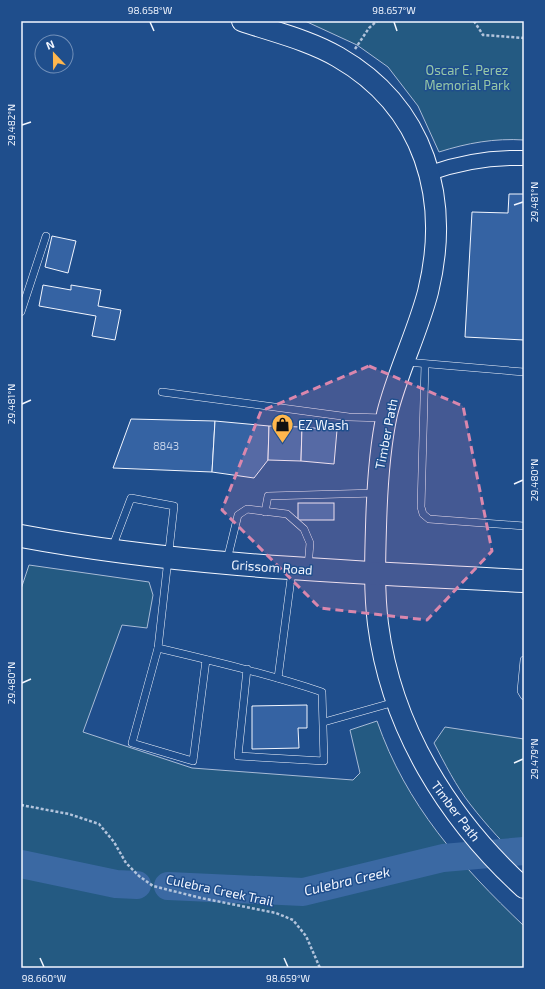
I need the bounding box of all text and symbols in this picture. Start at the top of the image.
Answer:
text: 98.658°W [128,4,173,16]
text: 98.657°W [372,4,416,16]
north arrow [34,34,74,74]
text: N [44,37,56,52]
park label: Oscar E. Perez Memorial Park [424,62,510,93]
text: 29.482°N [5,104,17,146]
text: 29.481°N [528,182,540,222]
text: 29.481°N [5,384,17,424]
street label: Timber Path [371,397,401,471]
shop icon: EZ Wash [270,412,296,445]
place label: EZ Wash [298,417,349,433]
house number: 8843 [153,439,179,452]
text: 29.480°N [528,459,540,501]
street label: Grissom Road [231,556,313,578]
text: 29.480°N [5,662,17,704]
text: 29.479°N [528,738,540,780]
street label: Timber Path [428,778,484,844]
water label: Culebra Creek [302,862,392,899]
street label: Culebra Creek Trail [165,871,275,909]
text: 98.660°W [22,972,67,984]
text: 98.659°W [266,972,311,984]

